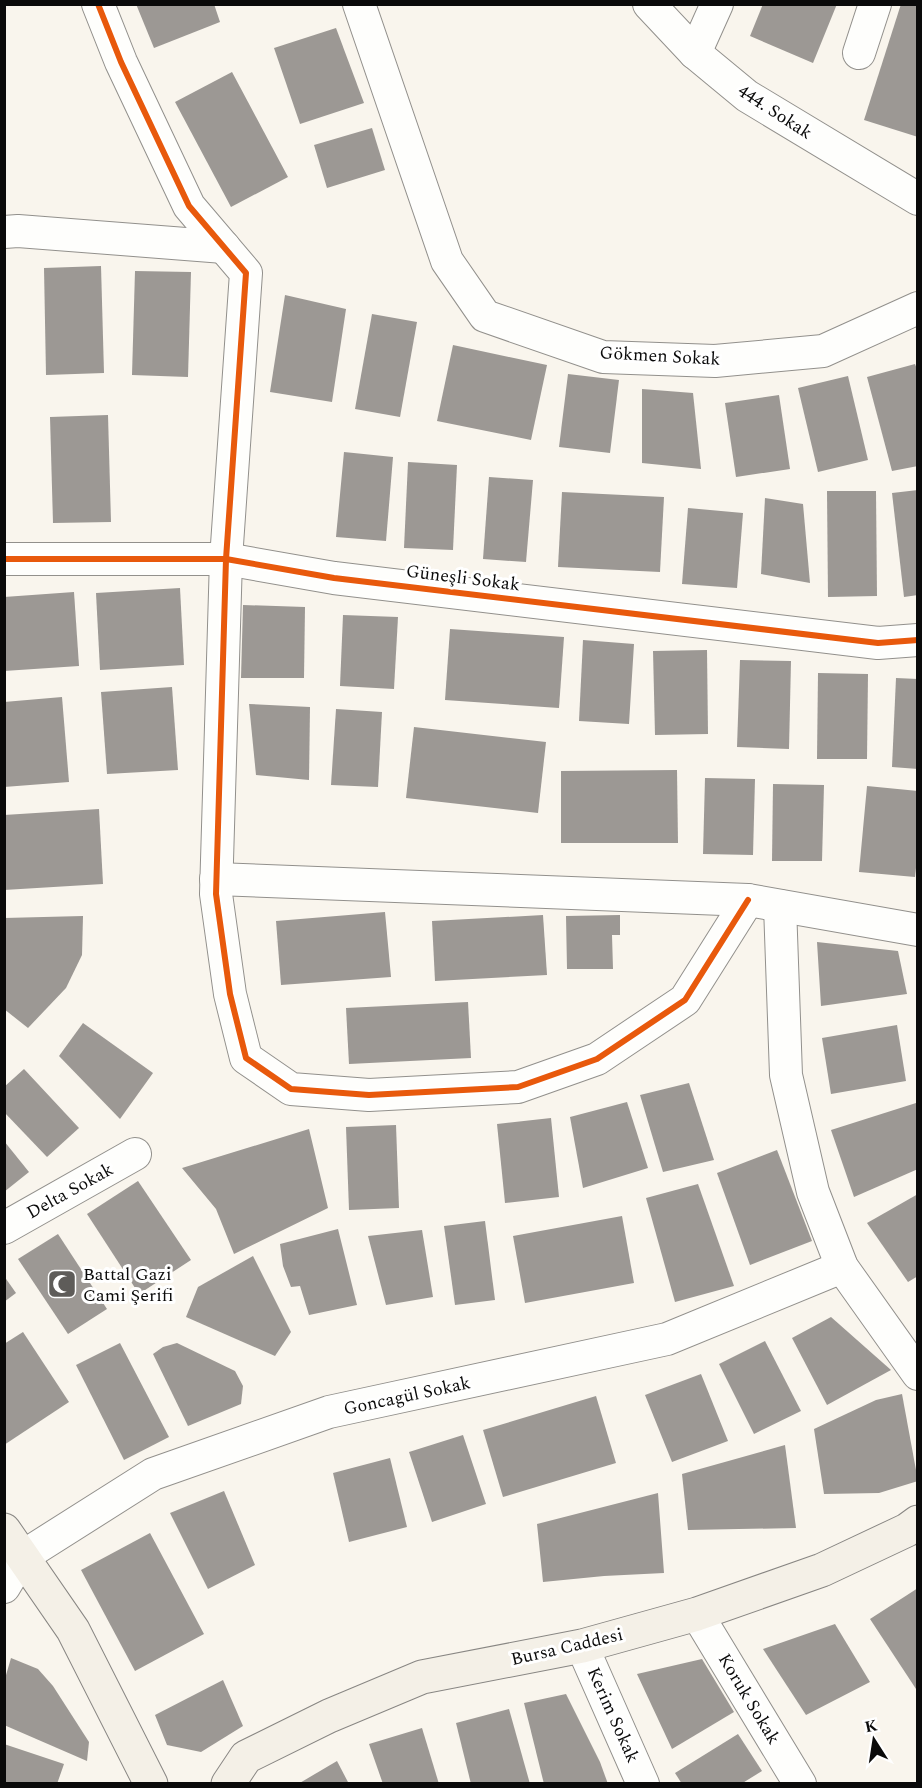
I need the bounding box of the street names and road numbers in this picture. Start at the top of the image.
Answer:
street label: 444. Sokak [732,78,818,146]
street label: Gökmen Sokak [599,339,721,373]
street label: Güneşli Sokak [405,558,521,598]
street label: Delta Sokak [22,1156,118,1226]
street label: Goncagül Sokak [341,1369,473,1423]
street label: Bursa Caddesi [508,1621,626,1673]
street label: Koruk Sokak [711,1648,787,1750]
street label: Kerim Sokak [580,1663,646,1767]

